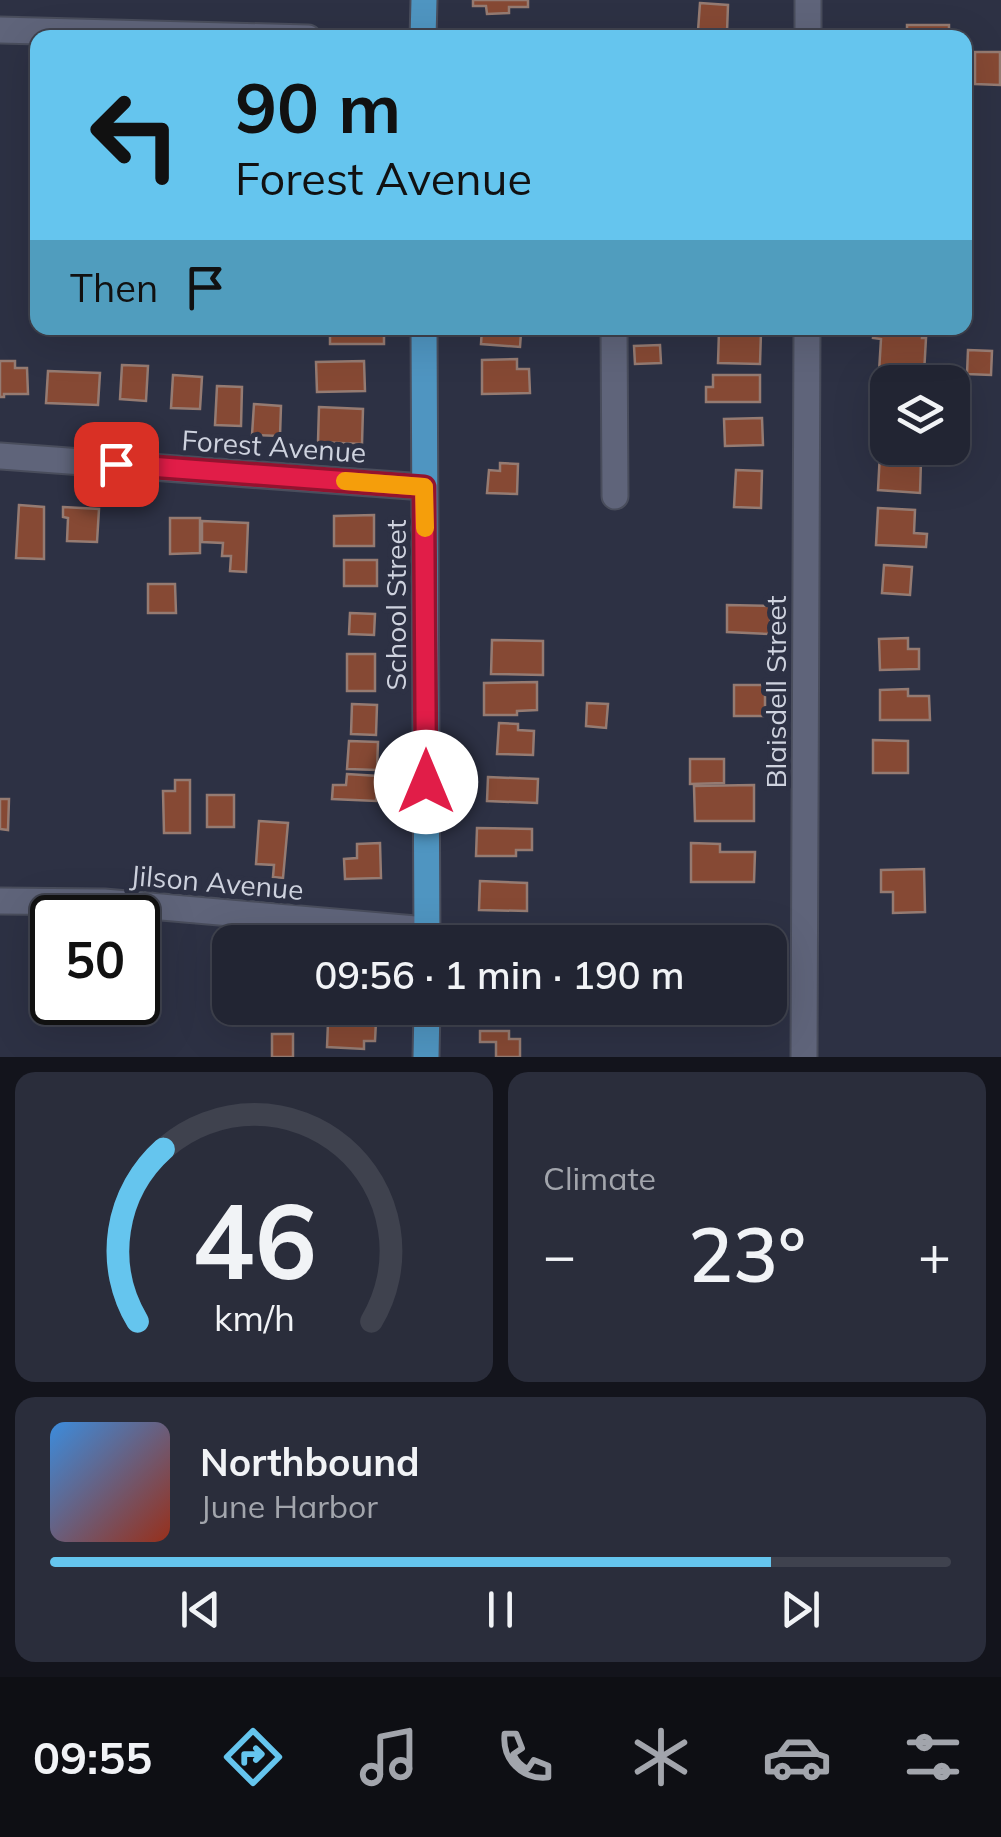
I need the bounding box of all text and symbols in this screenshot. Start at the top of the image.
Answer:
text: 90 m [235,63,401,151]
icon: left [70,70,200,200]
text: Forest Avenue [235,150,532,206]
icon: arrive [178,260,233,315]
text: Then [70,264,158,312]
map controls [870,365,970,465]
button: layers [870,365,970,465]
pin [74,422,159,507]
street label: Forest Avenue [181,422,367,470]
icon: arrive [89,437,144,492]
street label: School Street [378,519,413,691]
street label: Blaisdell Street [758,595,793,789]
position arrow [374,730,478,834]
street label: Jilson Avenue [129,857,305,907]
speed limit sign: 50 [30,895,160,1025]
text: 09:56 · 1 min · 190 m [314,951,685,999]
text: Climate [543,1158,656,1198]
text: 46 [192,1174,316,1305]
text: 23° [688,1207,806,1301]
text: − [543,1220,576,1289]
text: + [918,1220,951,1289]
text: km/h [214,1295,294,1340]
text: Northbound [200,1438,420,1486]
text: June Harbor [200,1486,378,1526]
icon: previous [173,1582,228,1637]
icon: pause [473,1582,528,1637]
icon: next [773,1582,828,1637]
icon: directions [218,1722,288,1792]
icon: music [354,1722,424,1792]
icon: phone [490,1722,560,1792]
icon: climate [626,1722,696,1792]
icon: car [762,1722,832,1792]
icon: filters [898,1722,968,1792]
text: 09:55 [33,1729,152,1785]

